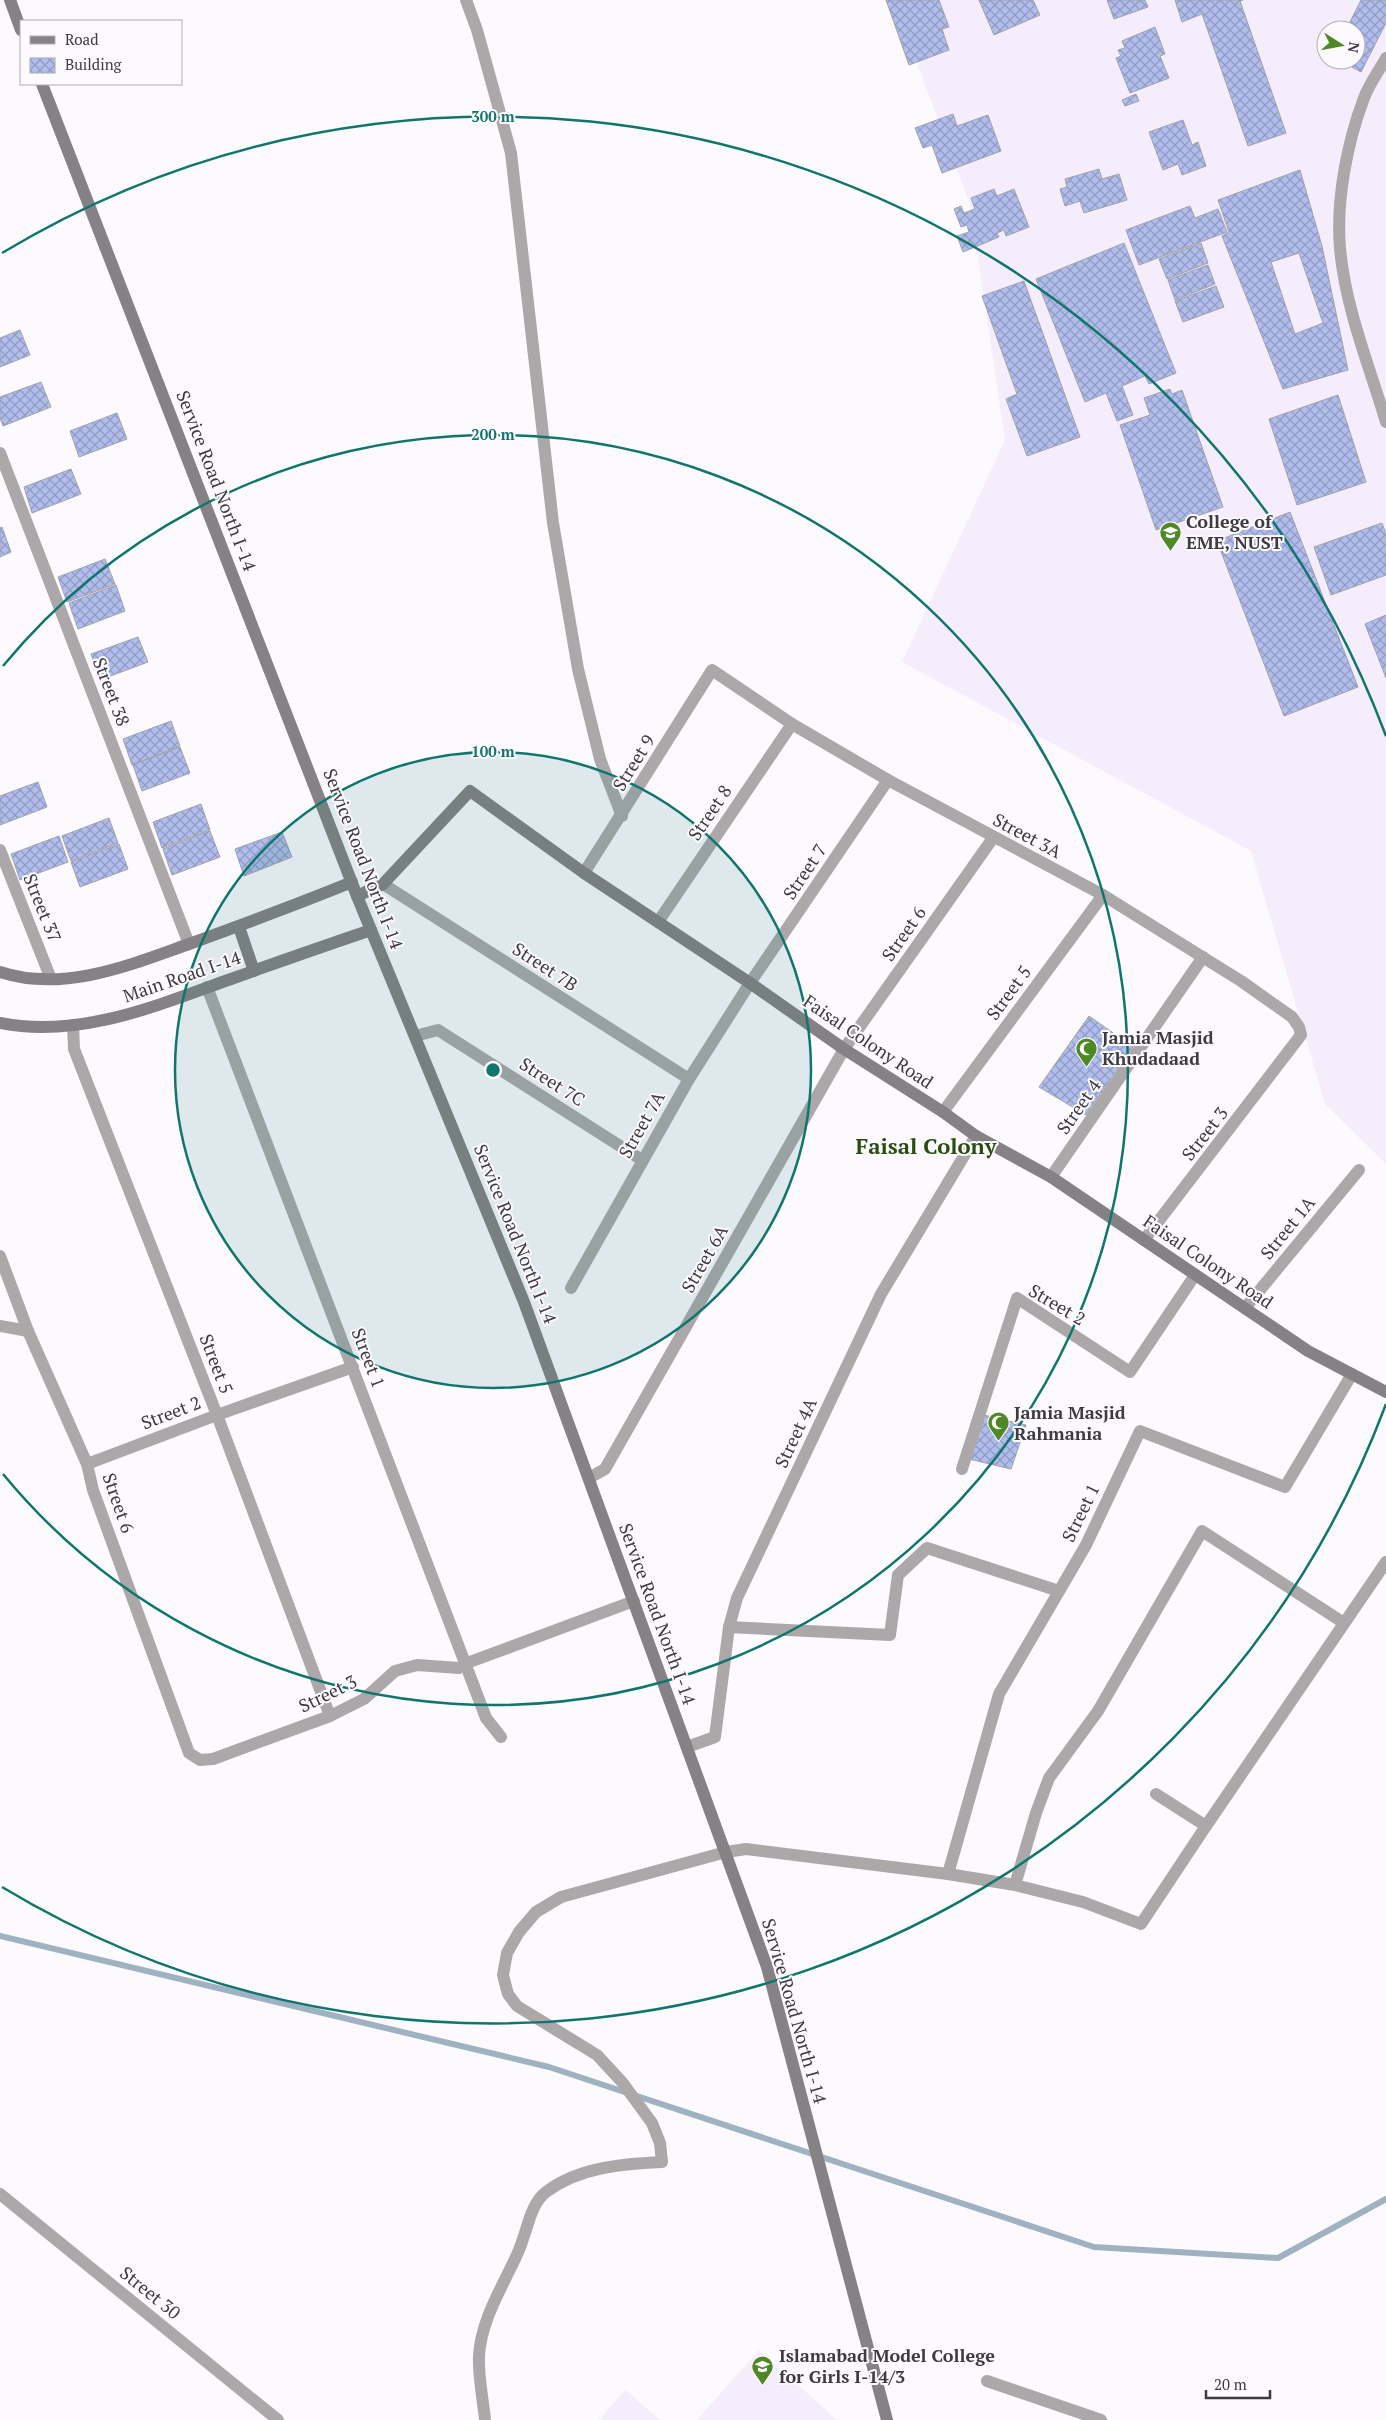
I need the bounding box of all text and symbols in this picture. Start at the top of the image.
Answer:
legend [20,20,182,85]
north arrow [1316,20,1366,70]
text: Road [65,29,98,49]
text: N [1344,41,1365,55]
text: Building [65,54,123,74]
text: 300 m [471,106,515,126]
street label: Service Road North I-14 [171,387,263,575]
text: 200 m [471,424,515,444]
place label: College of EME, NUST [1186,509,1283,554]
school or university icon: College of EME, NUST [1158,520,1182,551]
street label: Street 38 [88,654,136,729]
street label: Street 9 [607,730,660,795]
text: 100 m [471,741,515,761]
street label: Service Road North I-14 [318,765,410,953]
street label: Street 8 [682,780,736,845]
street label: Street 3A [989,807,1067,863]
street label: Street 7 [777,839,831,904]
street label: Street 37 [18,870,67,945]
street label: Street 6 [876,901,931,966]
street label: Street 7B [508,936,583,996]
street label: Main Road I-14 [120,945,244,1007]
street label: Street 5 [980,960,1036,1025]
street label: Faisal Colony Road [799,989,938,1094]
place label: Jamia Masjid Khudadaad [1102,1025,1214,1070]
mosque icon: Jamia Masjid Khudadaad [1074,1036,1098,1067]
street label: Street 7C [515,1051,590,1111]
centre of rings [484,1061,502,1079]
street label: Street 4 [1051,1074,1106,1139]
street label: Street 7A [612,1086,670,1162]
street label: Street 3 [1176,1102,1233,1165]
district label: Faisal Colony [856,1131,997,1160]
street label: Service Road North I-14 [469,1140,563,1327]
street label: Street 1A [1255,1190,1320,1264]
street label: Faisal Colony Road [1139,1209,1278,1314]
street label: Street 6A [675,1220,733,1297]
street label: Street 2 [1025,1278,1090,1330]
street label: Street 1 [347,1324,391,1391]
street label: Street 5 [195,1330,239,1397]
street label: Street 2 [137,1390,204,1434]
street label: Street 4A [769,1393,822,1471]
place label: Jamia Masjid Rahmania [1014,1400,1126,1445]
mosque icon: Jamia Masjid Rahmania [986,1411,1010,1442]
street label: Street 6 [98,1469,141,1536]
street label: Street 1 [1056,1479,1104,1546]
street label: Service Road North I-14 [614,1520,702,1708]
street label: Street 3 [294,1669,361,1717]
street label: Service Road North I-14 [757,1915,833,2106]
street label: Street 30 [115,2260,186,2324]
place label: Islamabad Model College for Girls I-14/3 [779,2343,995,2388]
school or university icon: Islamabad Model College for Girls I-14/3 [751,2354,775,2385]
scale bar [1206,2368,1270,2400]
text: 20 m [1214,2374,1247,2394]

